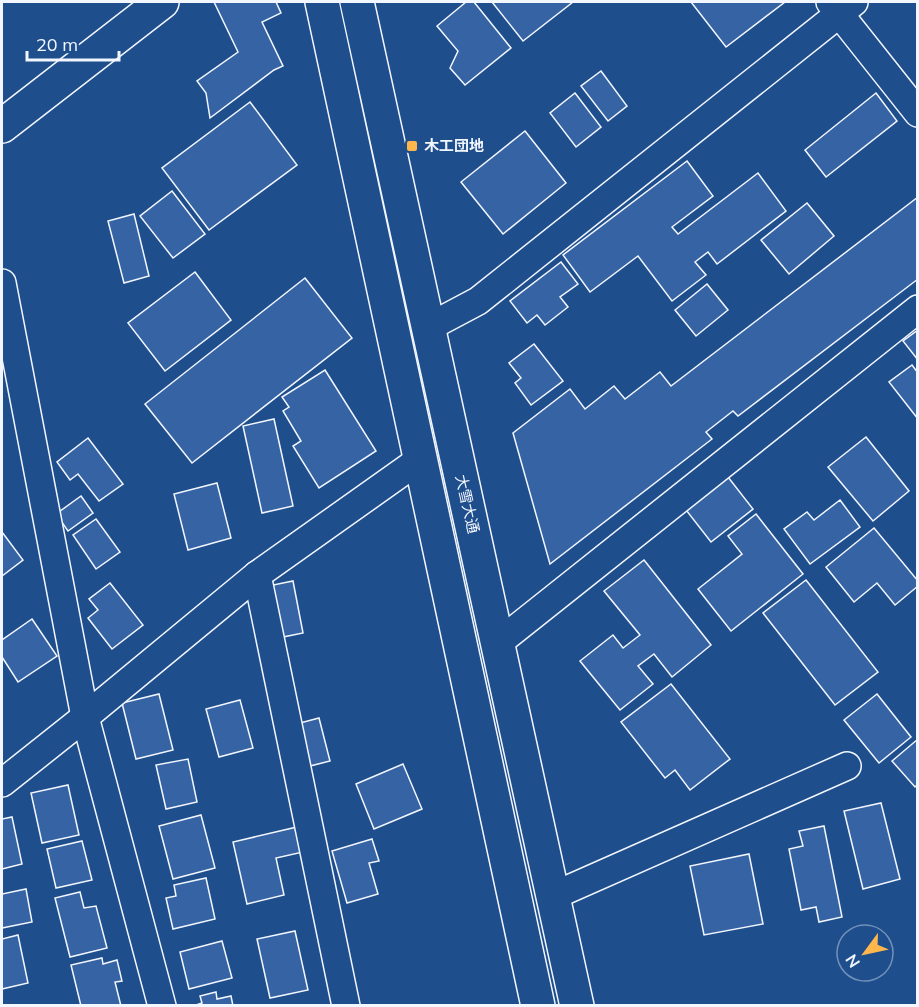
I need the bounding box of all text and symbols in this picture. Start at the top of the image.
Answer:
scale bar [27,24,118,62]
text: 20 m [36,33,78,56]
place label: 木工団地 [424,136,484,155]
marker: 木工団地 [405,139,419,153]
street label: 大雪大通 [451,473,483,535]
north arrow [835,923,895,983]
text: N [841,951,864,972]

